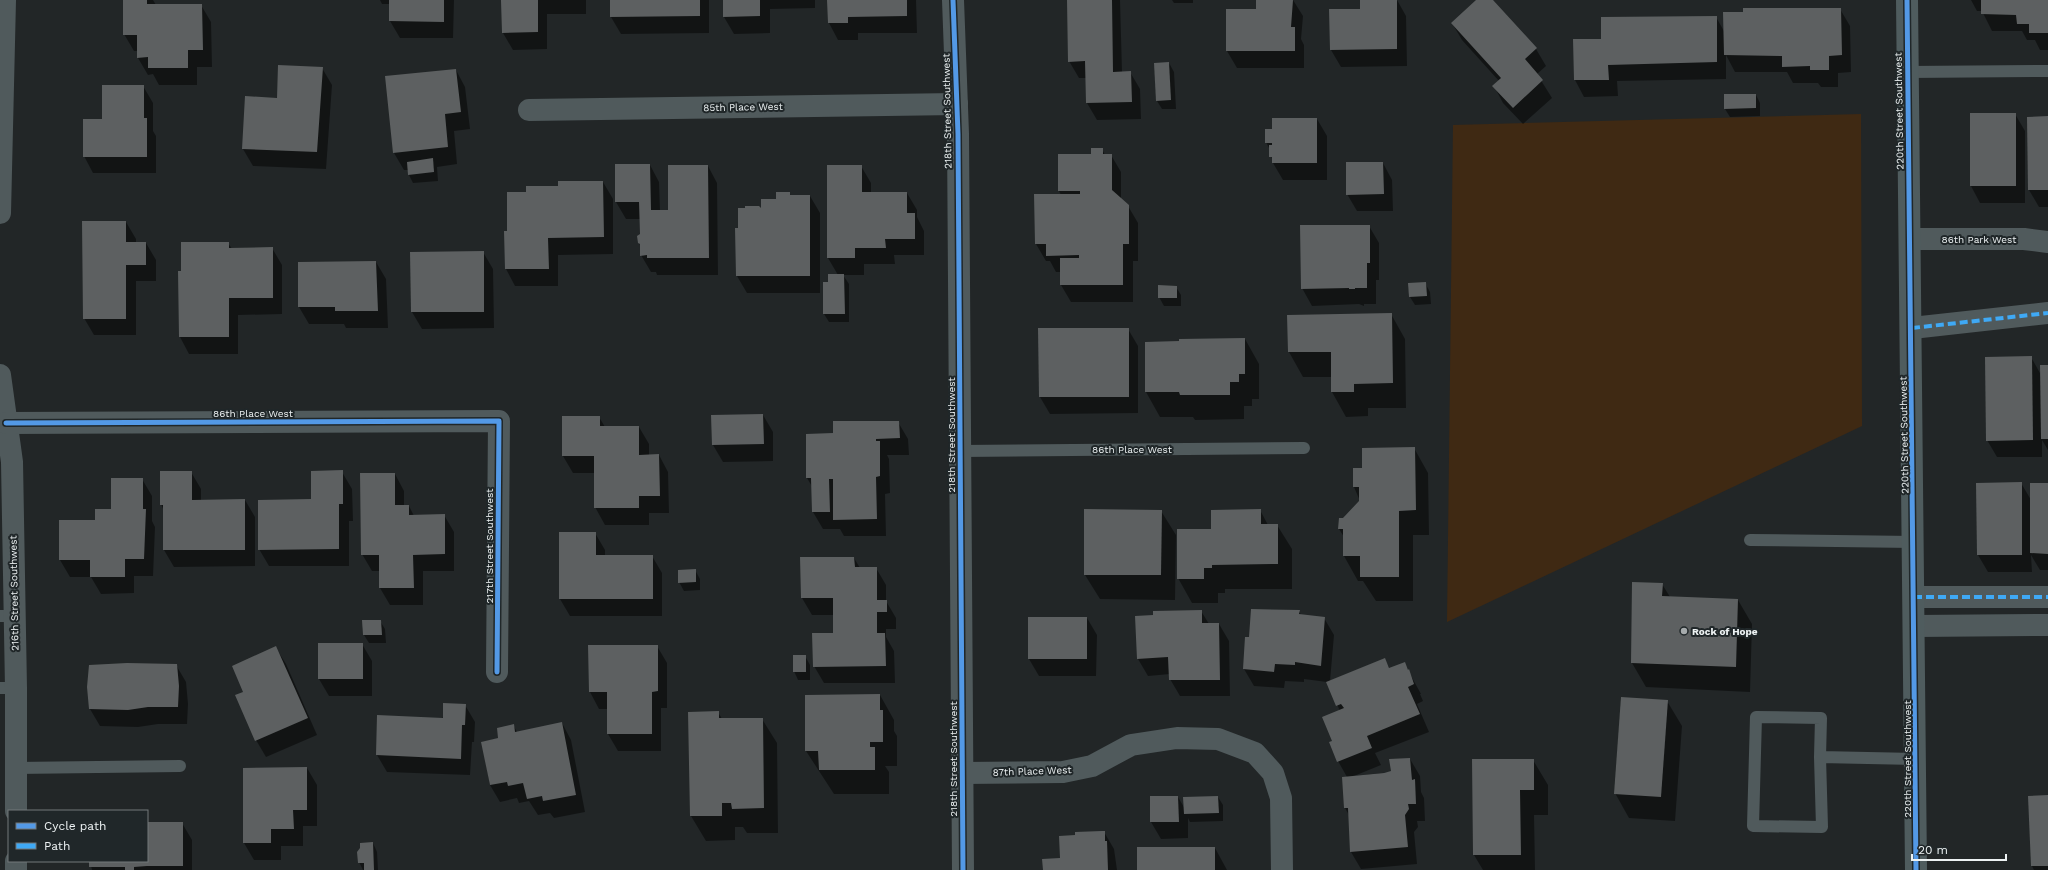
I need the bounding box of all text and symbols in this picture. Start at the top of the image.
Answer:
street label: 220th Street Southwest [1892,51,1906,170]
street label: 218th Street Southwest [940,52,954,169]
street label: 85th Place West [703,101,784,113]
street label: 86th Park West [1942,234,2017,245]
street label: 220th Street Southwest [1897,375,1911,494]
street label: 218th Street Southwest [946,376,957,493]
street label: 86th Place West [213,408,294,419]
street label: 86th Place West [1092,444,1173,455]
street label: 217th Street Southwest [484,488,495,603]
street label: 216th Street Southwest [7,534,21,651]
marker: Rock of Hope [1679,626,1689,636]
place label: Rock of Hope [1692,626,1758,637]
street label: 220th Street Southwest [1902,699,1913,818]
street label: 218th Street Southwest [948,700,959,817]
street label: 87th Place West [992,764,1072,778]
legend [8,810,148,862]
text: Cycle path [44,819,106,833]
scale bar [1912,836,2006,862]
text: Path [44,839,70,853]
text: 20 m [1918,843,1948,857]

